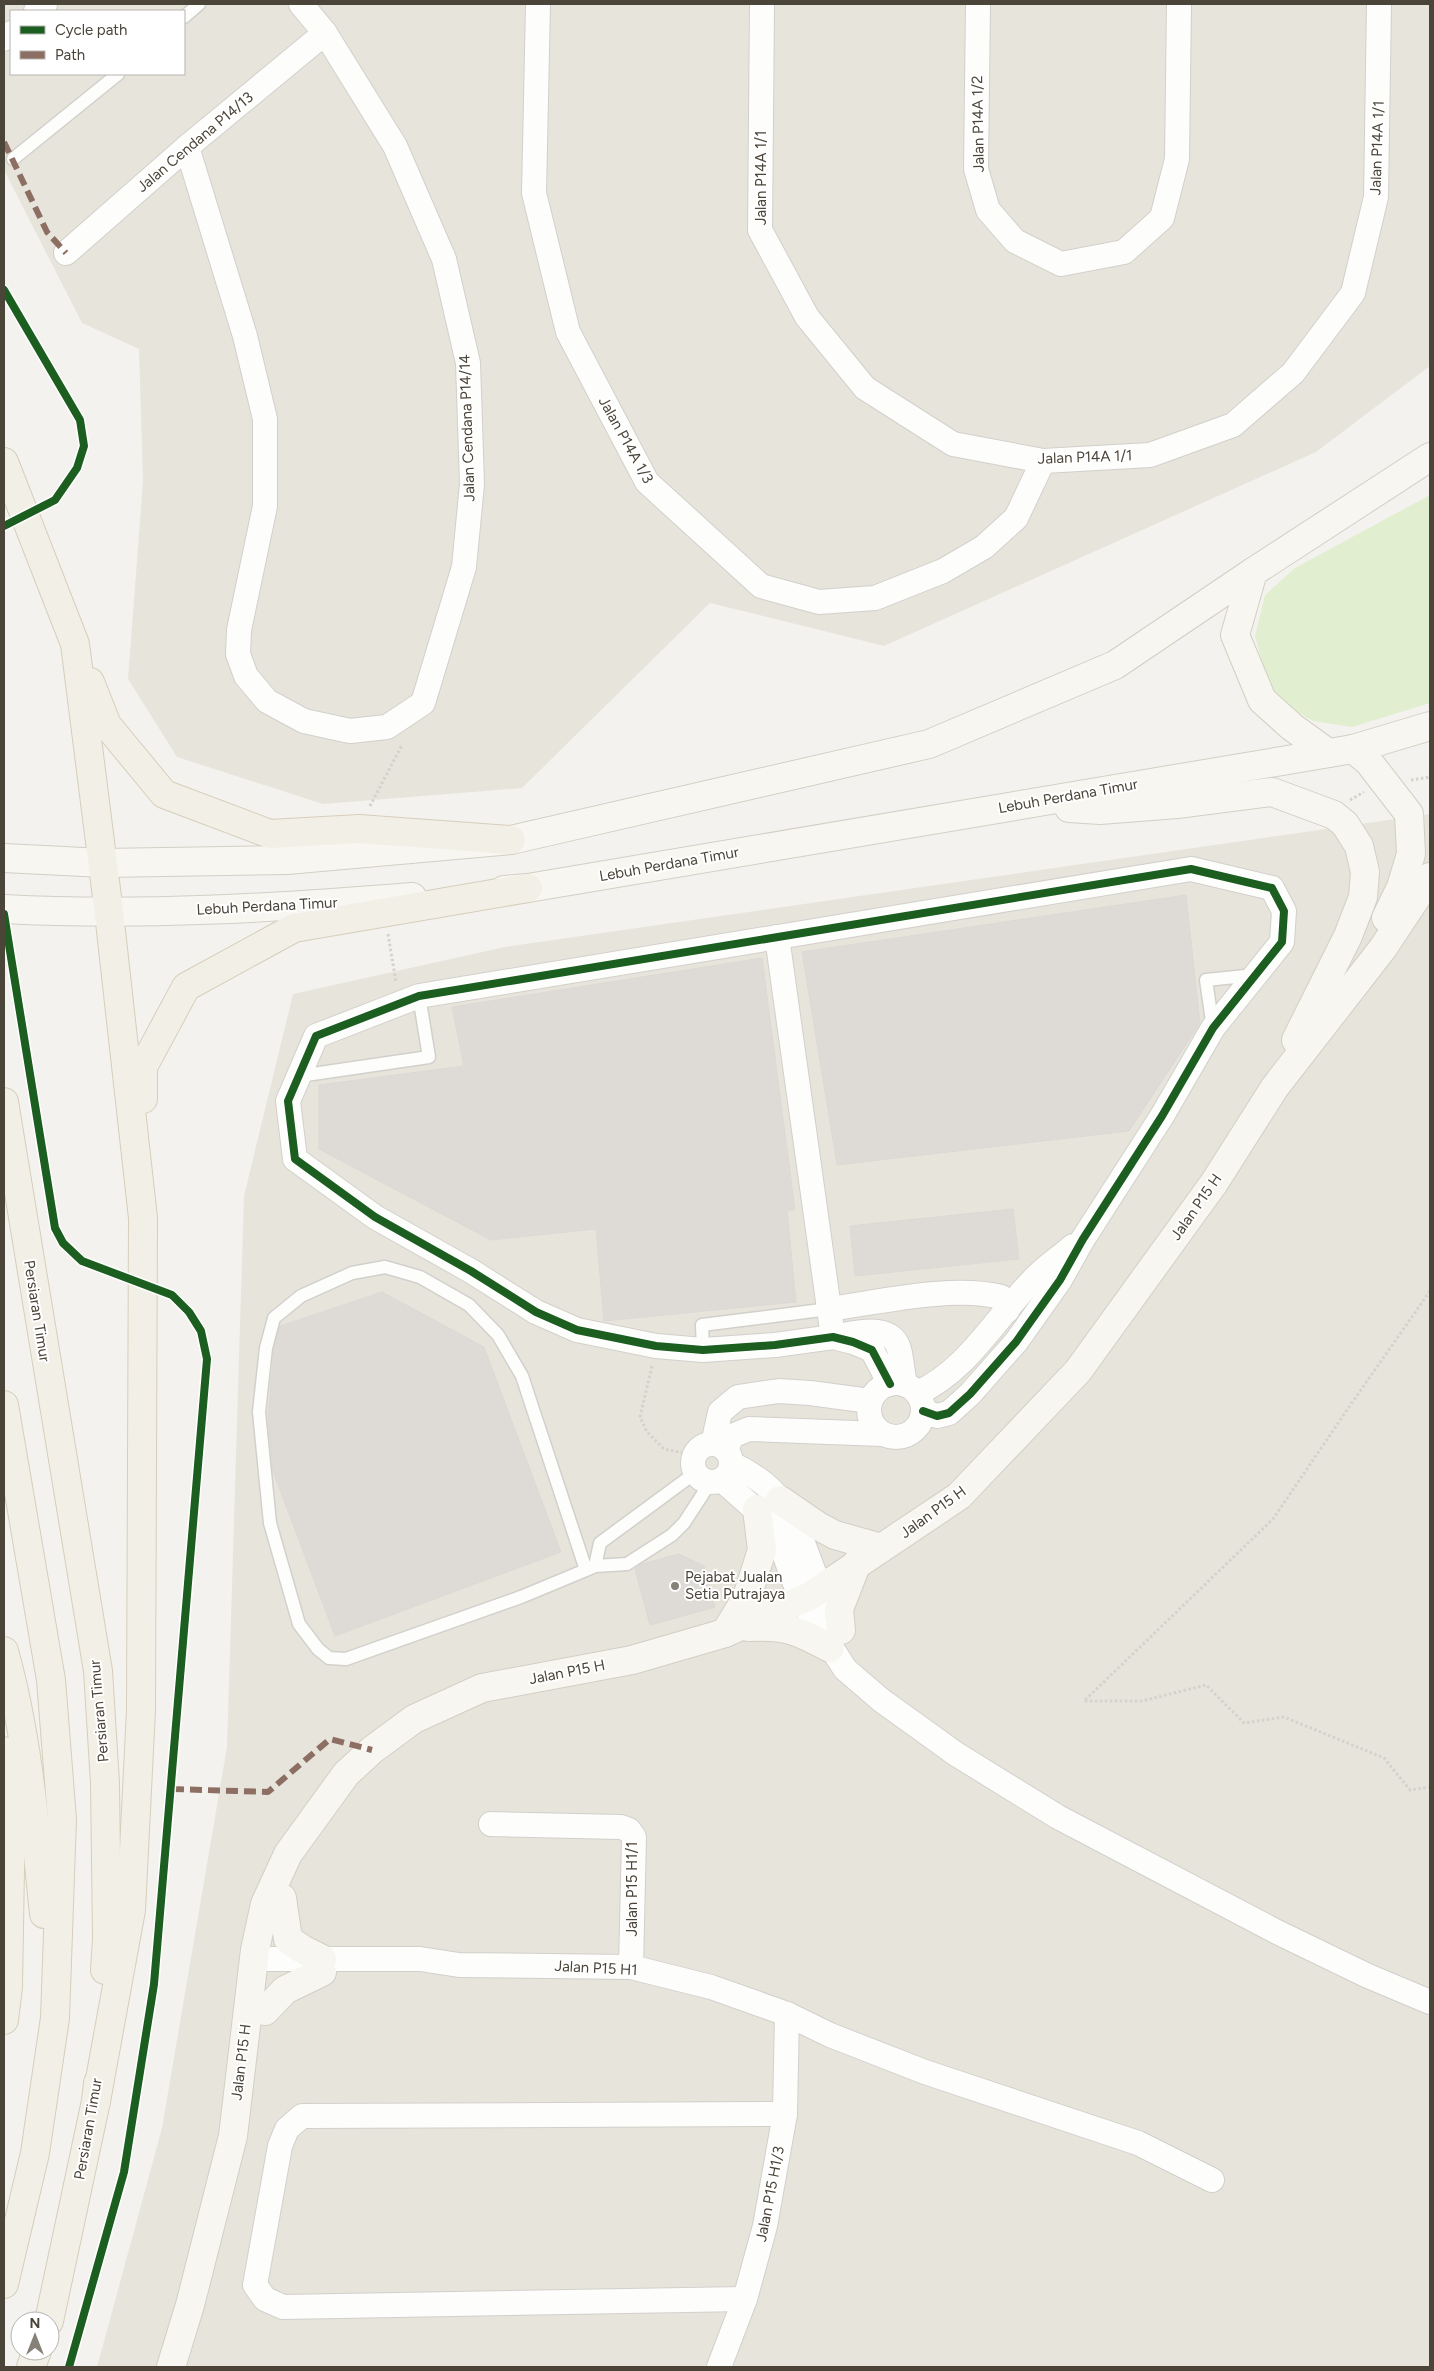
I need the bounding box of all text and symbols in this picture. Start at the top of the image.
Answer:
legend [10,10,185,75]
text: Cycle path [55,21,127,39]
text: Path [55,46,85,64]
street label: Jalan P14A 1/2 [968,75,988,173]
street label: Jalan Cendana P14/13 [133,88,257,196]
street label: Jalan P14A 1/1 [1366,100,1388,196]
street label: Jalan P14A 1/1 [752,131,770,225]
street label: Jalan Cendana P14/14 [455,354,479,502]
street label: Jalan P14A 1/3 [595,393,657,487]
street label: Jalan P14A 1/1 [1037,446,1133,468]
street label: Lebuh Perdana Timur [997,775,1139,817]
street label: Lebuh Perdana Timur [598,843,740,885]
street label: Lebuh Perdana Timur [196,893,338,919]
street label: Jalan P15 H [1167,1170,1225,1244]
street label: Persiaran Timur [20,1259,54,1363]
street label: Jalan P15 H [897,1482,969,1542]
place label: Pejabat Jualan Setia Putrajaya [685,1568,785,1603]
marker: Pejabat Jualan Setia Putrajaya [669,1580,681,1592]
street label: Jalan P15 H [528,1656,606,1688]
street label: Persiaran Timur [86,1659,112,1763]
street label: Jalan P15 H1/1 [623,1841,641,1937]
street label: Jalan P15 H1 [554,1957,638,1979]
street label: Jalan P15 H [227,2023,255,2101]
street label: Persiaran Timur [70,2077,106,2181]
street label: Jalan P15 H1/3 [752,2145,788,2243]
north arrow [10,2311,60,2361]
text: N [30,2315,40,2332]

